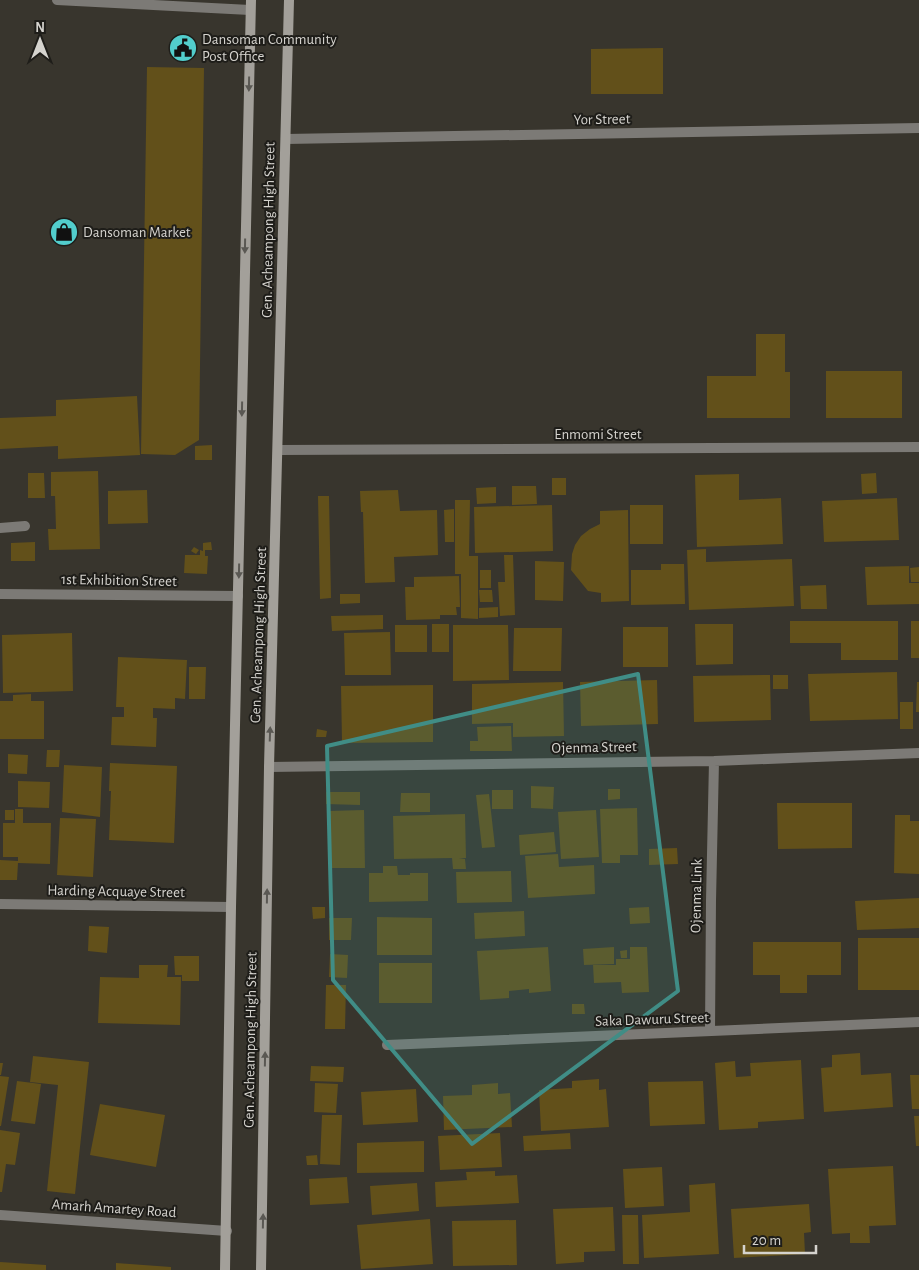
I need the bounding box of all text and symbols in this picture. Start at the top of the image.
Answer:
north arrow [15,15,65,65]
text: N [35,21,45,35]
place label: Dansoman Community Post Office [202,32,337,64]
public building icon: Dansoman Community Post Office [168,33,198,63]
one-way arrow [245,76,253,92]
street label: Yor Street [573,112,631,127]
street label: Gen. Acheampong High Street [259,142,278,318]
shop icon: Dansoman Market [49,217,79,247]
place label: Dansoman Market [83,225,191,240]
one-way arrow [241,238,249,254]
one-way arrow [238,401,246,417]
street label: Enmomi Street [554,427,642,442]
street label: Gen. Acheampong High Street [248,547,269,723]
one-way arrow [235,563,243,579]
street label: 1st Exhibition Street [61,572,177,589]
one-way arrow [266,726,274,742]
street label: Ojenma Street [551,739,637,756]
street label: Ojenma Link [688,859,705,933]
street label: Harding Acquaye Street [47,883,185,900]
one-way arrow [264,888,272,904]
street label: Gen. Acheampong High Street [241,952,260,1128]
street label: Saka Dawuru Street [595,1010,709,1029]
one-way arrow [261,1051,269,1067]
street label: Amarh Amartey Road [51,1197,177,1220]
one-way arrow [259,1213,267,1229]
scale bar [744,1222,816,1254]
text: 20 m [752,1233,781,1248]

